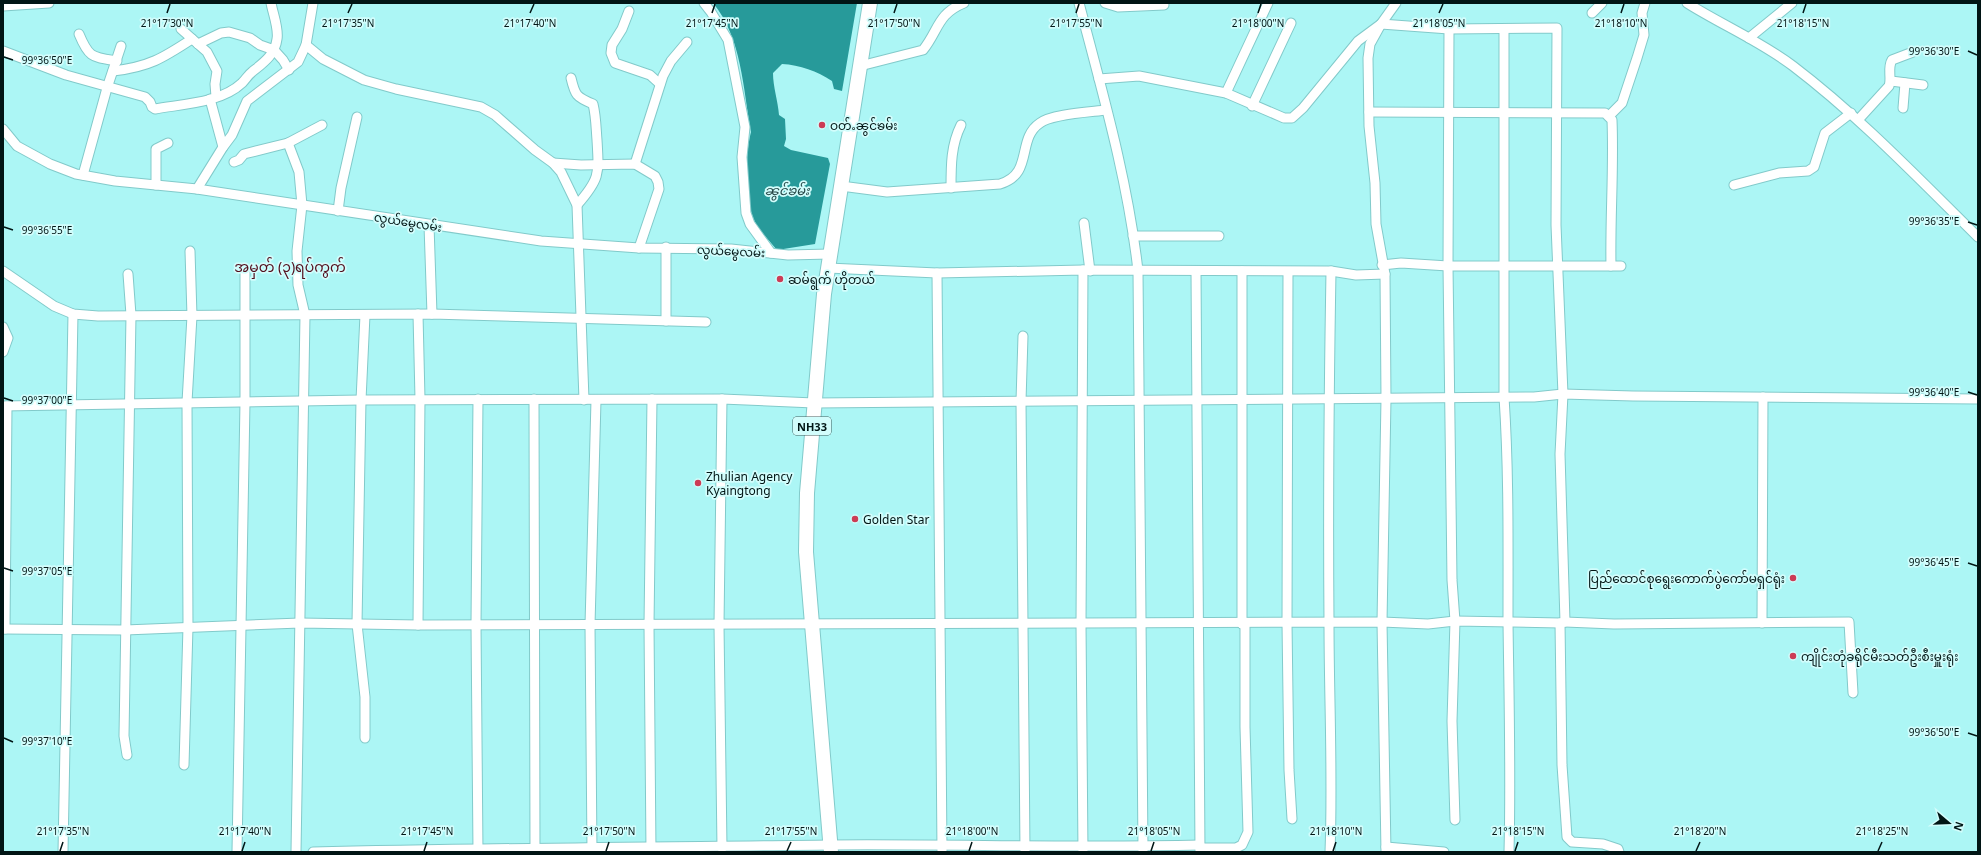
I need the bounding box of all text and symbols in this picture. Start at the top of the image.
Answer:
text: 21°17'30"N [141,16,193,30]
text: 21°17'35"N [322,16,374,30]
text: 21°17'40"N [504,16,556,30]
text: 21°17'45"N [686,16,738,30]
text: 21°17'50"N [868,16,920,30]
text: 21°17'55"N [1050,16,1102,30]
text: 21°18'00"N [1232,16,1284,30]
text: 21°18'05"N [1413,16,1465,30]
text: 21°18'10"N [1595,16,1647,30]
text: 21°18'15"N [1777,16,1829,30]
text: 99°36'30"E [1909,44,1959,58]
text: 99°36'50"E [22,53,72,67]
place label: ဝတ်ႉၼွင်ၶမ်း [830,117,897,136]
marker: ဝတ်ႉၼွင်ၶမ်း [817,120,827,130]
water label: ၼွင်ၶမ်း [764,181,811,201]
street label: လွယ်မွေလမ်း [373,208,443,238]
text: 99°36'35"E [1909,214,1959,228]
text: 99°36'55"E [22,223,72,237]
street label: လွယ်မွေလမ်း [696,241,766,263]
district label: အမှတ် (၃)ရပ်ကွက် [234,257,346,279]
place label: ဆမ်ရွက် ဟိုတယ် [788,271,875,290]
marker: ဆမ်ရွက် ဟိုတယ် [775,274,785,284]
text: 99°36'40"E [1909,385,1959,399]
text: 99°37'00"E [22,393,72,407]
road number: NH33 [793,417,831,435]
place label: Zhulian Agency Kyaingtong [706,468,793,499]
marker: Zhulian Agency Kyaingtong [693,478,703,488]
place label: Golden Star [863,511,929,528]
marker: Golden Star [850,514,860,524]
text: 99°36'45"E [1909,555,1959,569]
text: 99°37'05"E [22,564,72,578]
place label: ပြည်ထောင်စုရွေးကောက်ပွဲကော်မရှင်ရုံး [1588,570,1785,589]
marker: ပြည်ထောင်စုရွေးကောက်ပွဲကော်မရှင်ရုံး [1788,573,1798,583]
place label: ကျိုင်းတုံခရိုင်မီးသတ်ဦးစီးမှူးရုံး [1801,648,1958,667]
marker: ကျိုင်းတုံခရိုင်မီးသတ်ဦးစီးမှူးရုံး [1788,651,1798,661]
text: 99°36'50"E [1909,725,1959,739]
text: 99°37'10"E [22,734,72,748]
north arrow [1929,803,1969,843]
text: N [1950,820,1967,833]
text: 21°17'35"N [37,824,89,838]
text: 21°17'40"N [219,824,271,838]
text: 21°17'45"N [401,824,453,838]
text: 21°17'50"N [583,824,635,838]
text: 21°17'55"N [765,824,817,838]
text: 21°18'00"N [946,824,998,838]
text: 21°18'05"N [1128,824,1180,838]
text: 21°18'10"N [1310,824,1362,838]
text: 21°18'15"N [1492,824,1544,838]
text: 21°18'20"N [1674,824,1726,838]
text: 21°18'25"N [1856,824,1908,838]

